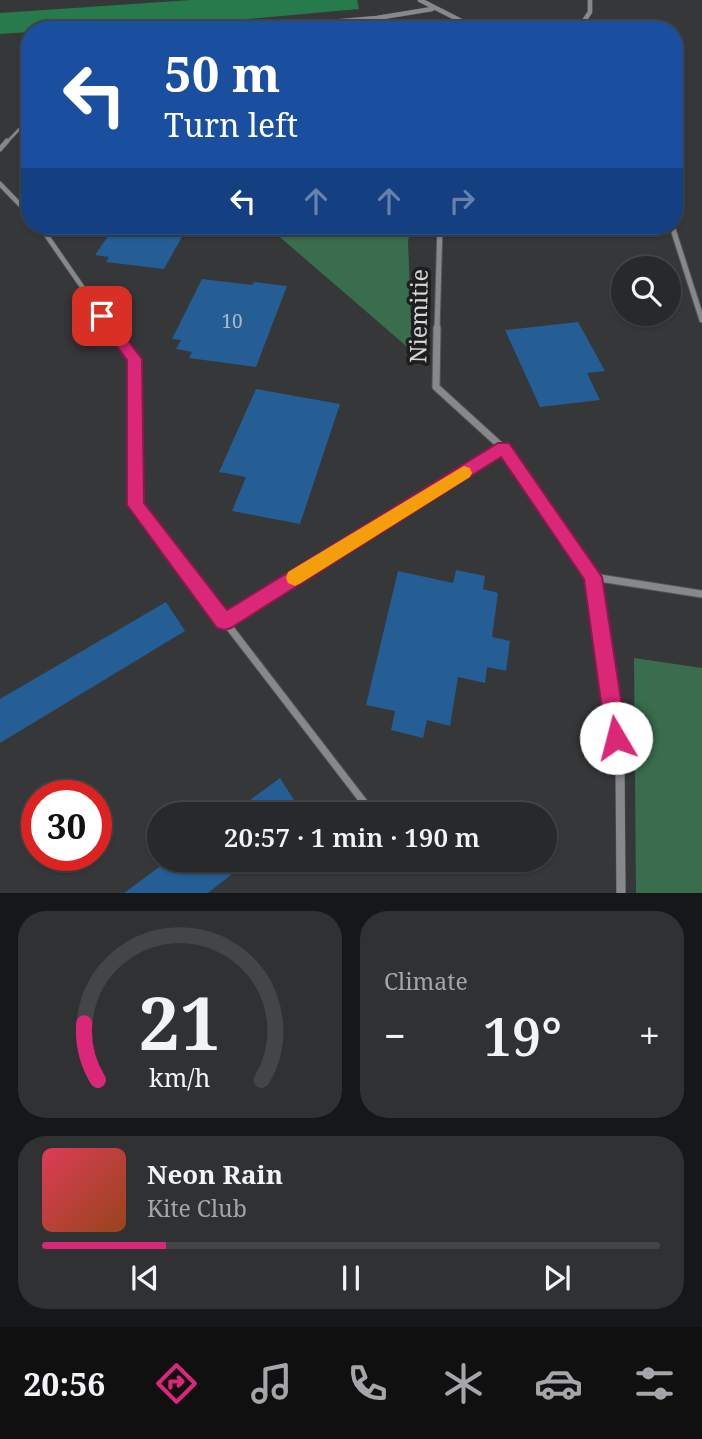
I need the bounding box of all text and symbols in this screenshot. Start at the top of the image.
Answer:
text: 50 m [164,40,280,106]
icon: left [49,49,140,140]
text: Turn left [164,103,298,146]
icon: left [224,182,262,220]
icon: ahead [297,182,335,220]
icon: ahead [370,182,408,220]
icon: right [443,182,481,220]
map controls [611,256,681,326]
button: search [611,256,681,326]
street label: Niemitie [401,269,435,363]
pin [72,286,132,346]
icon: arrive [83,297,121,335]
house number: 10 [221,308,243,334]
position arrow [579,701,653,775]
speed limit sign: 30 [21,780,112,871]
text: 20:57 · 1 min · 190 m [224,819,480,855]
text: Climate [384,965,468,997]
text: 21 [139,973,221,1072]
text: 19° [483,1000,562,1071]
text: − [384,1009,406,1061]
text: + [639,1009,660,1061]
text: km/h [149,1060,211,1094]
text: Neon Rain [147,1156,283,1192]
text: Kite Club [147,1192,247,1224]
icon: previous [126,1259,164,1297]
icon: pause [332,1259,370,1297]
icon: next [538,1259,576,1297]
icon: directions [152,1359,201,1408]
icon: music [247,1359,296,1408]
icon: phone [343,1359,392,1408]
icon: climate [439,1359,488,1408]
icon: car [534,1359,583,1408]
icon: filters [630,1359,679,1408]
text: 20:56 [23,1362,105,1405]

